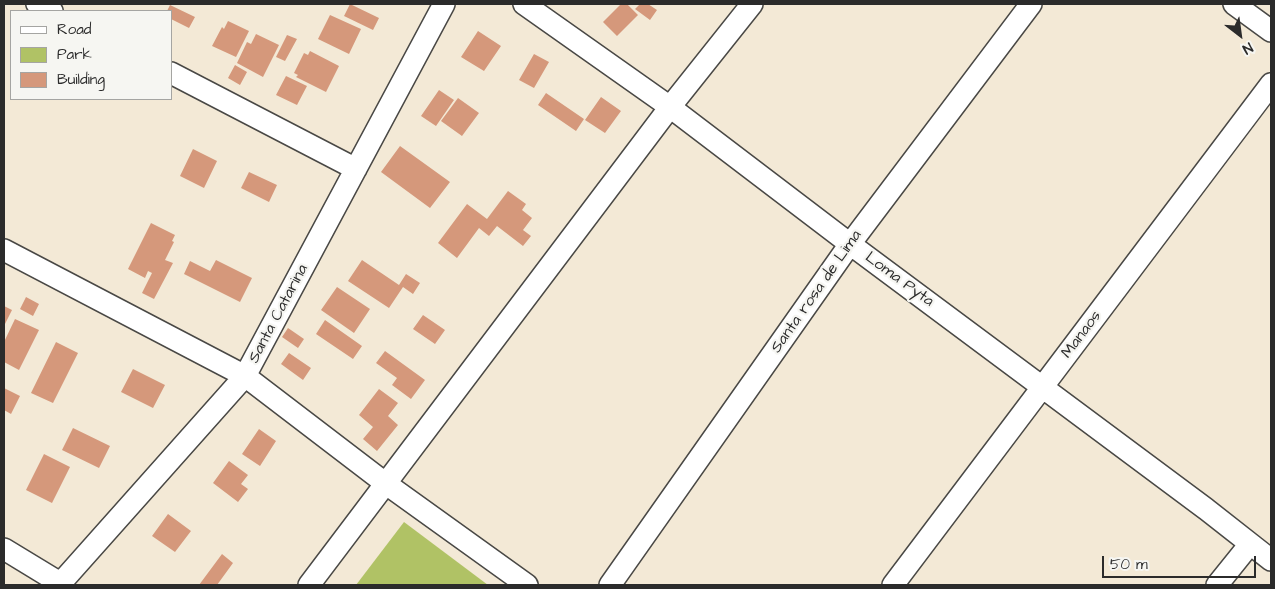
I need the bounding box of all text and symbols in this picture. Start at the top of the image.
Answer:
legend [10,10,172,100]
north arrow [1215,10,1265,60]
text: Road [57,19,91,40]
text: N [1239,37,1256,59]
text: Park [57,44,92,65]
text: Building [57,69,105,90]
street label: Santa rosa de Lima [767,227,867,357]
street label: Loma Pyta [861,249,937,311]
street label: Santa Catarina [245,261,313,367]
street label: Manaos [1058,307,1106,363]
scale bar [1105,546,1259,578]
text: 50 m [1110,554,1148,575]

